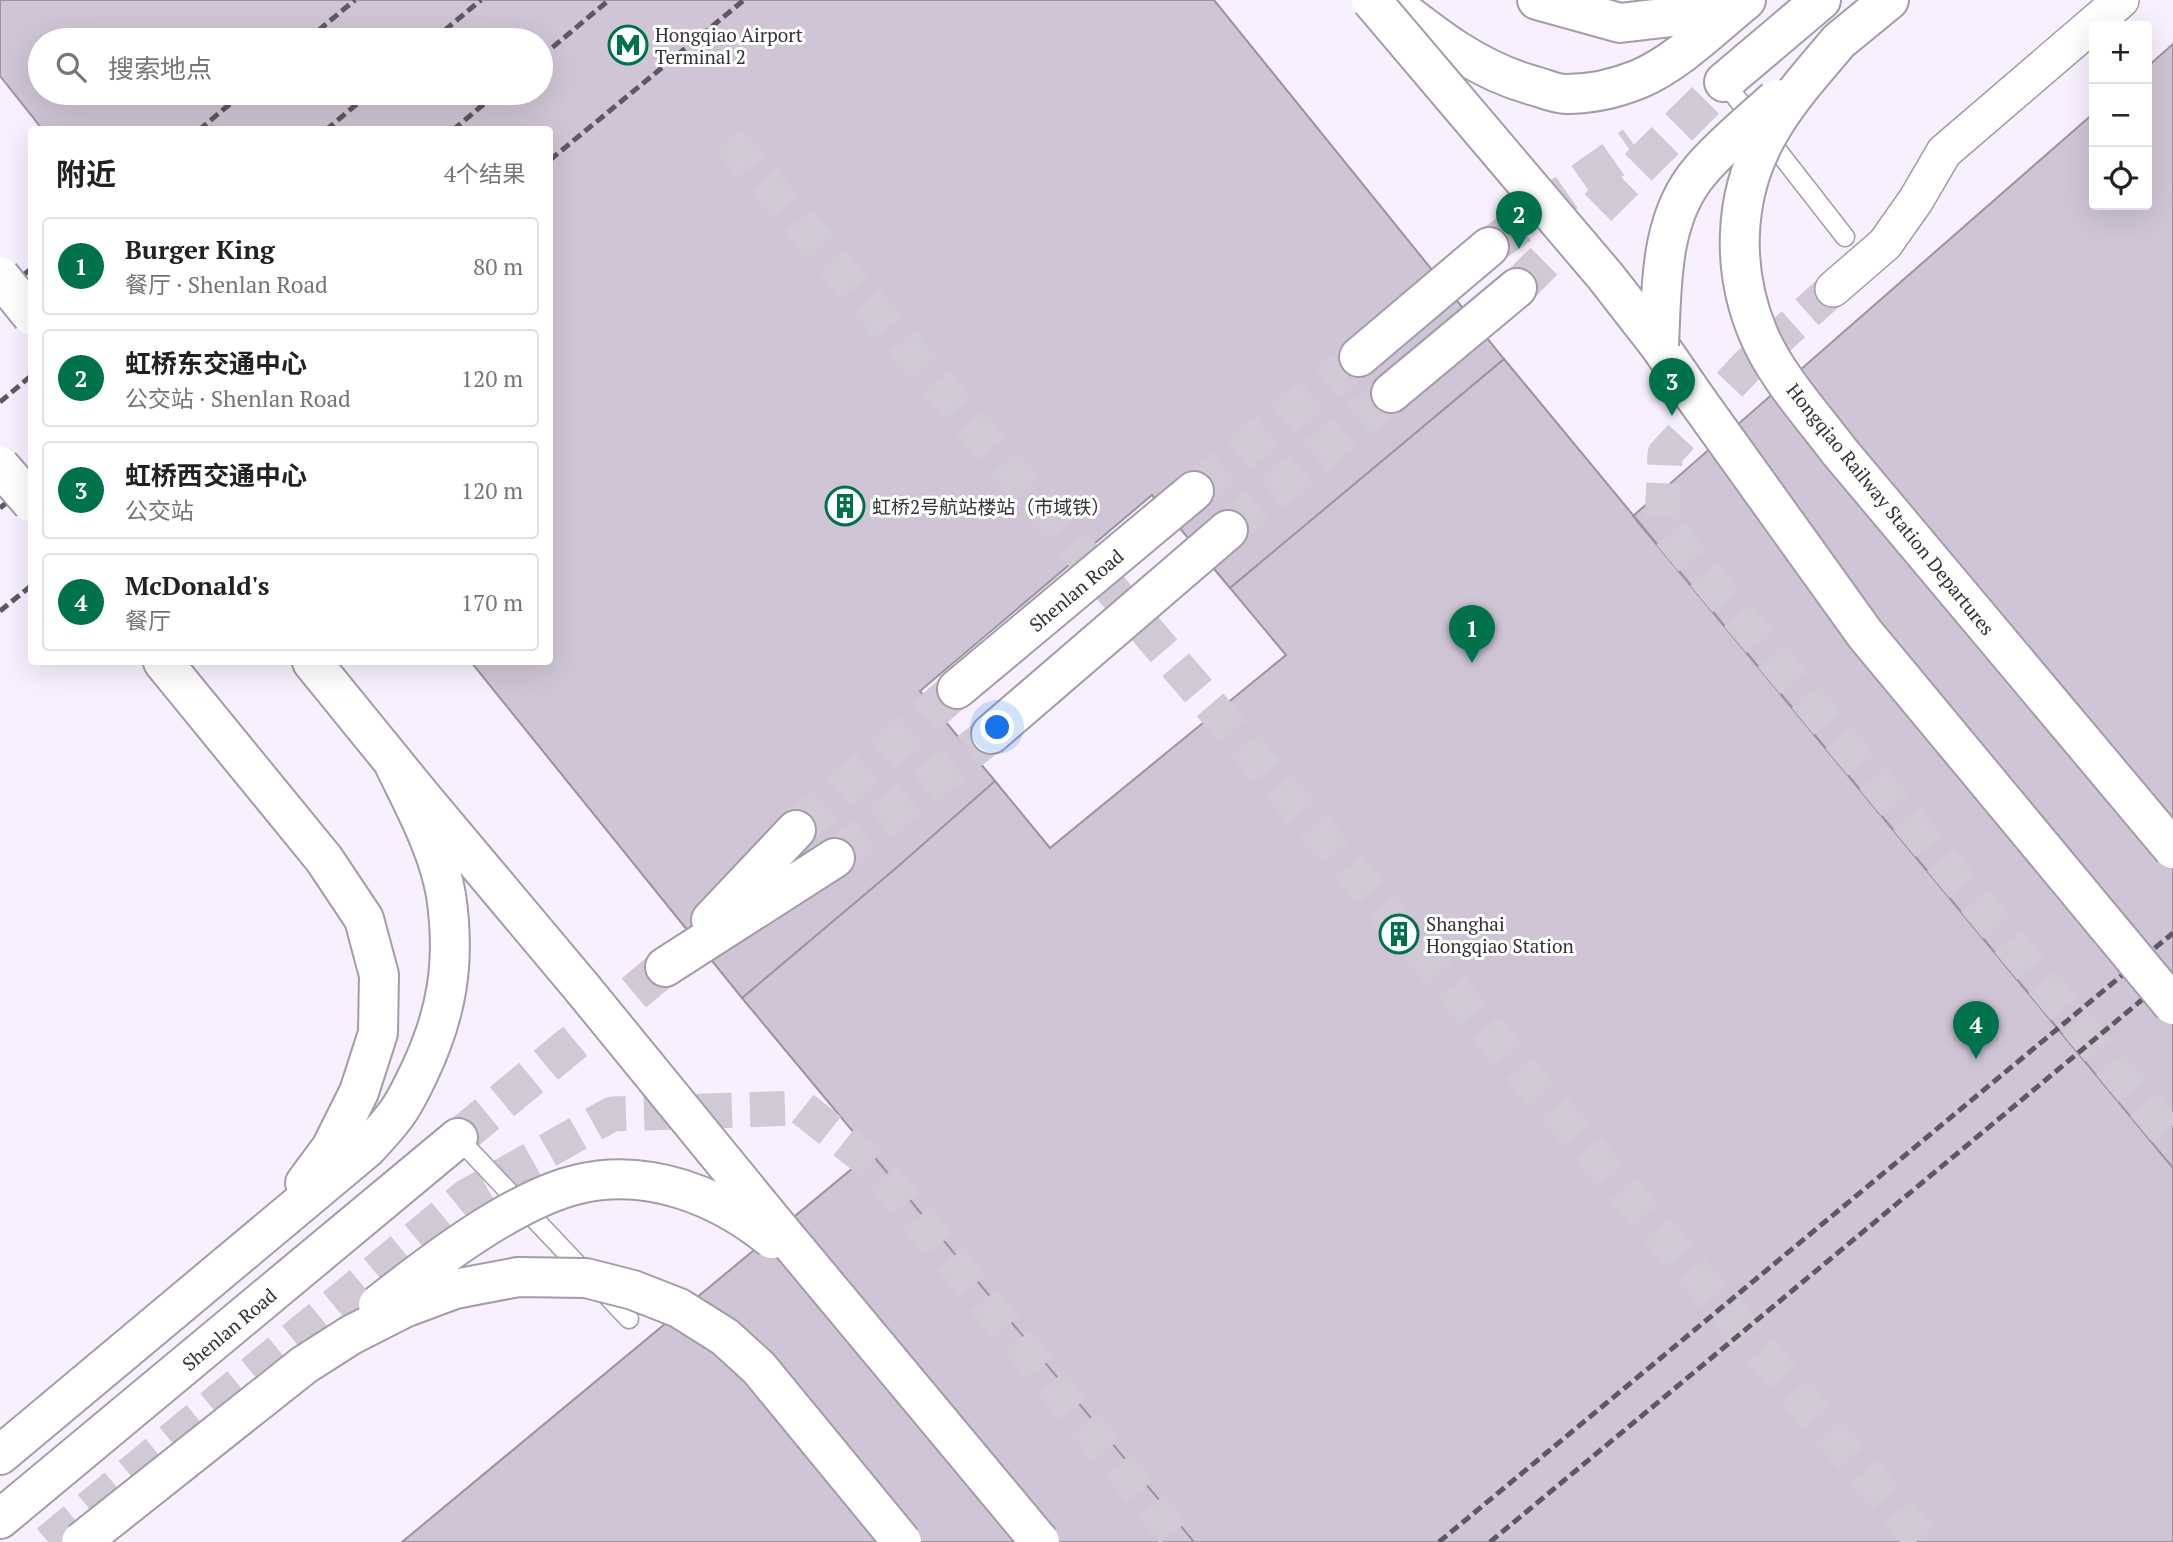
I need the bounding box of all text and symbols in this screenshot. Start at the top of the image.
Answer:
map controls [2089,21,2152,210]
button: + [2089,21,2152,84]
place label: Hongqiao Airport Terminal 2 [655,22,803,69]
metro station icon: Hongqiao Airport Terminal 2 [607,24,649,66]
search box [28,28,553,105]
icon: search [52,48,90,86]
text: 搜索地点 [108,51,212,85]
button: − [2089,84,2152,147]
button: locate [2089,147,2152,210]
text: 附近 [56,154,116,194]
text: 4个结果 [444,158,525,189]
pin: 2 [1496,191,1542,249]
text: Burger King [125,232,275,266]
text: 1 [75,251,88,282]
text: 80 m [473,251,523,282]
text: 餐厅 · Shenlan Road [125,269,328,300]
text: 虹桥东交通中心 [125,346,307,380]
pin: 3 [1649,358,1695,416]
text: 2 [75,363,88,394]
text: 120 m [461,363,523,394]
street label: Hongqiao Railway Station Departures [1782,378,2000,640]
text: 公交站 · Shenlan Road [125,383,351,414]
text: 虹桥西交通中心 [125,458,307,492]
text: 3 [75,475,88,506]
text: 120 m [461,475,523,506]
building icon: 虹桥2号航站楼站（市域铁） [824,485,866,527]
place label: 虹桥2号航站楼站（市域铁） [872,494,1110,519]
text: 公交站 [125,495,194,526]
street label: Shenlan Road [1024,543,1129,637]
text: McDonald's [125,568,269,602]
text: 4 [75,587,88,618]
text: 170 m [461,587,523,618]
text: 餐厅 [125,605,171,636]
pin: 1 [1449,605,1495,663]
your location [980,710,1014,744]
place label: Shanghai Hongqiao Station [1426,911,1574,958]
building icon: Shanghai Hongqiao Station [1378,913,1420,955]
pin: 4 [1953,1001,1999,1059]
street label: Shenlan Road [177,1282,282,1376]

